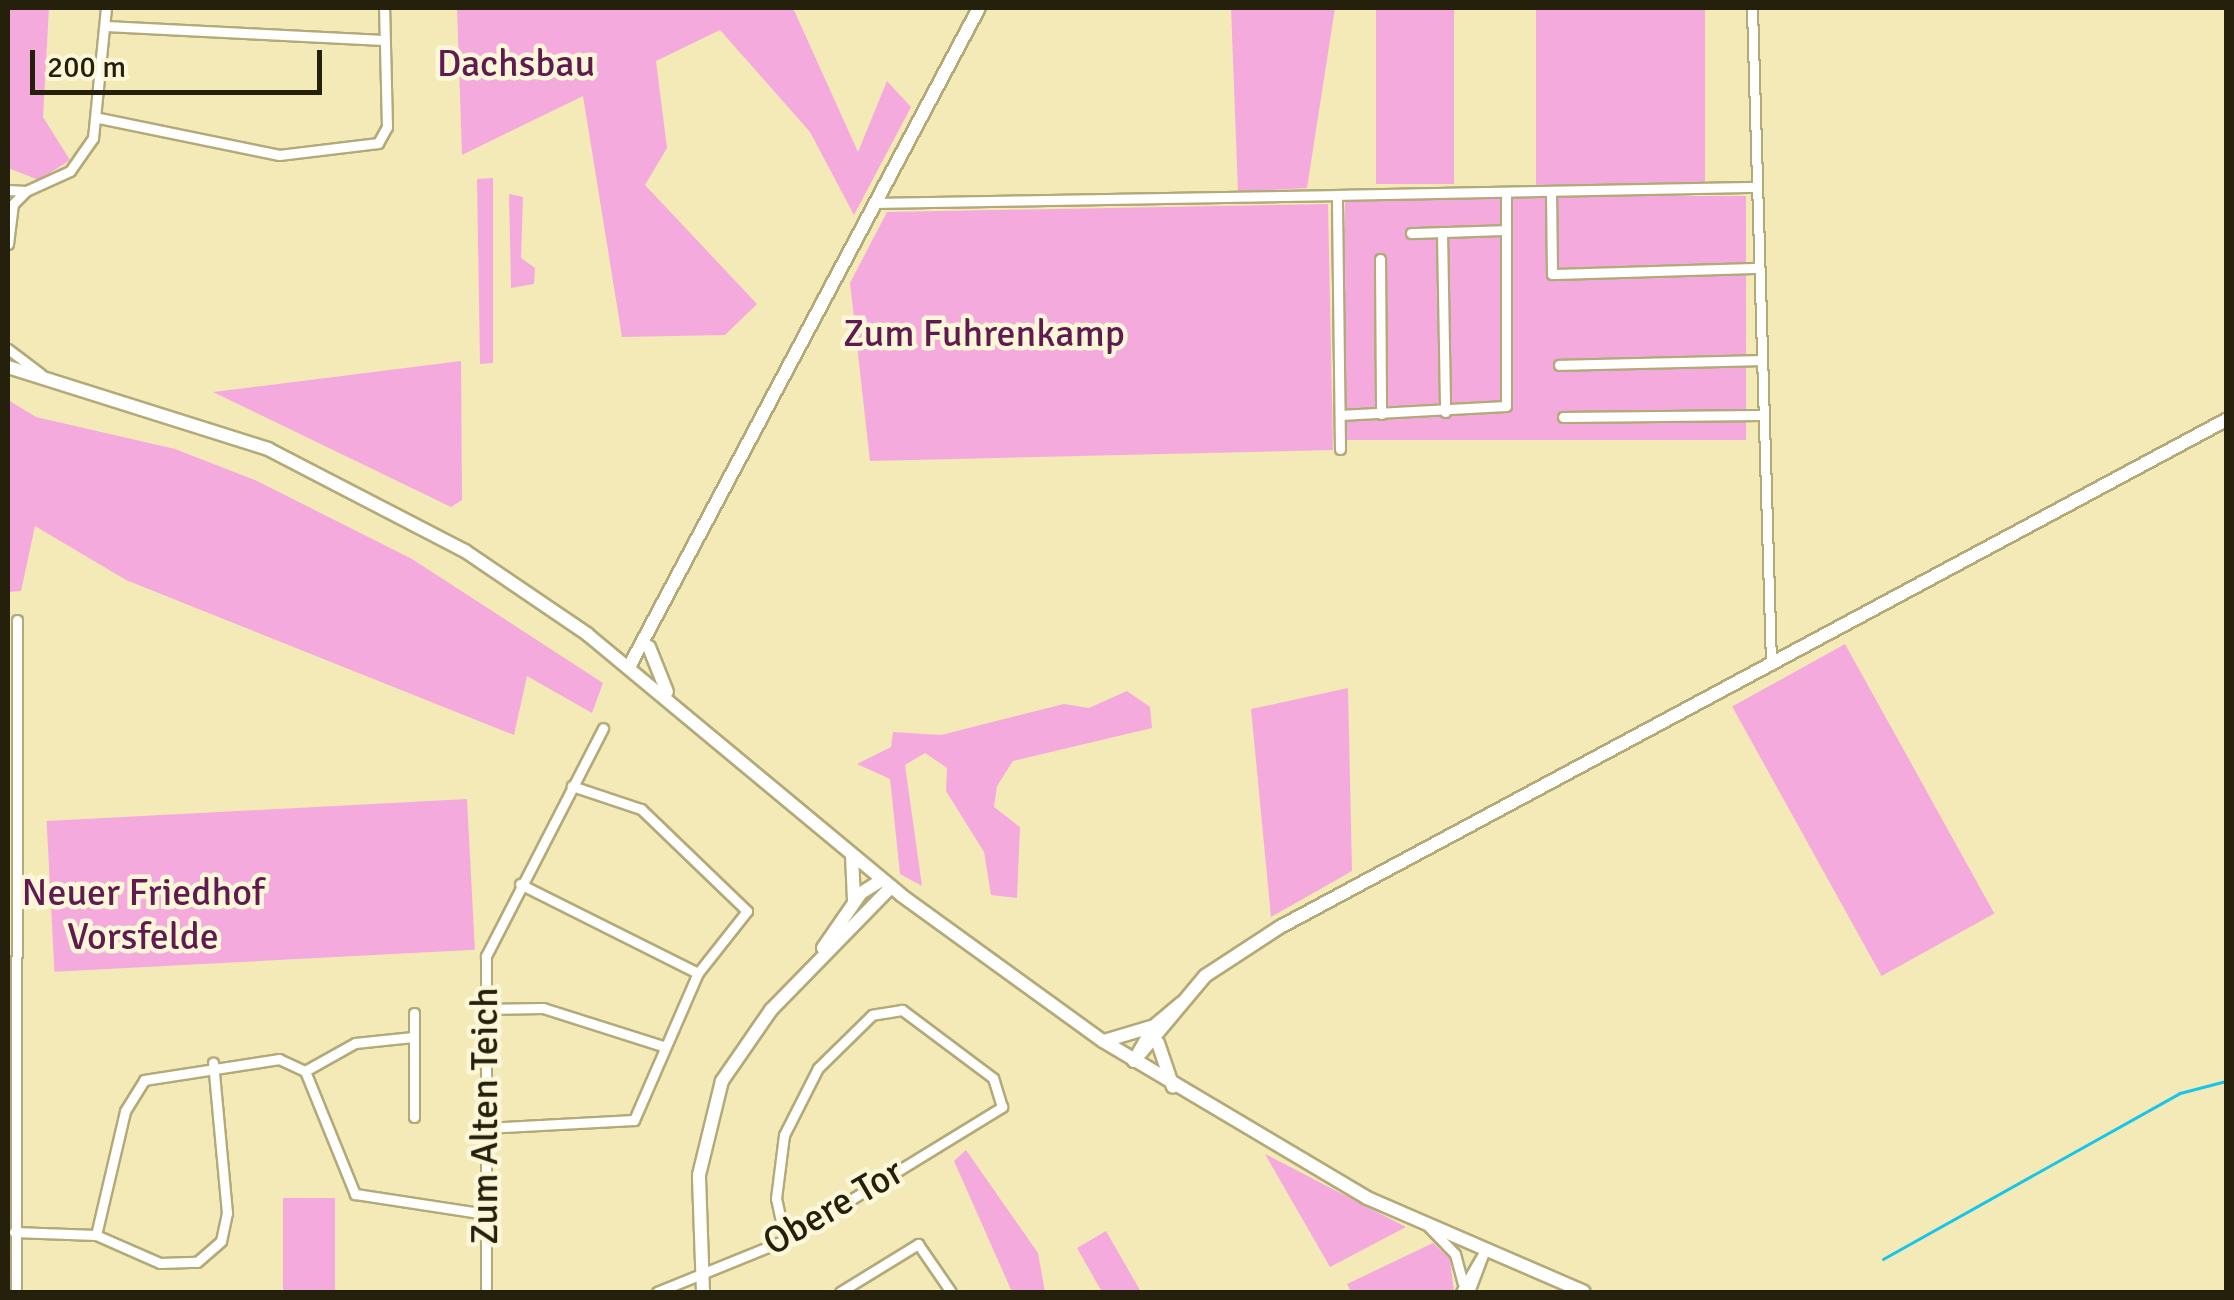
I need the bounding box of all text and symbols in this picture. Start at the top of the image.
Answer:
scale bar [35,30,328,92]
park label: Dachsbau [437,41,595,87]
text: 200 m [47,49,126,86]
park label: Zum Fuhrenkamp [843,311,1125,357]
park label: Neuer Friedhof Vorsfelde [22,870,264,959]
street label: Zum Alten Teich [462,987,508,1245]
street label: Obere Tor [755,1149,911,1265]

